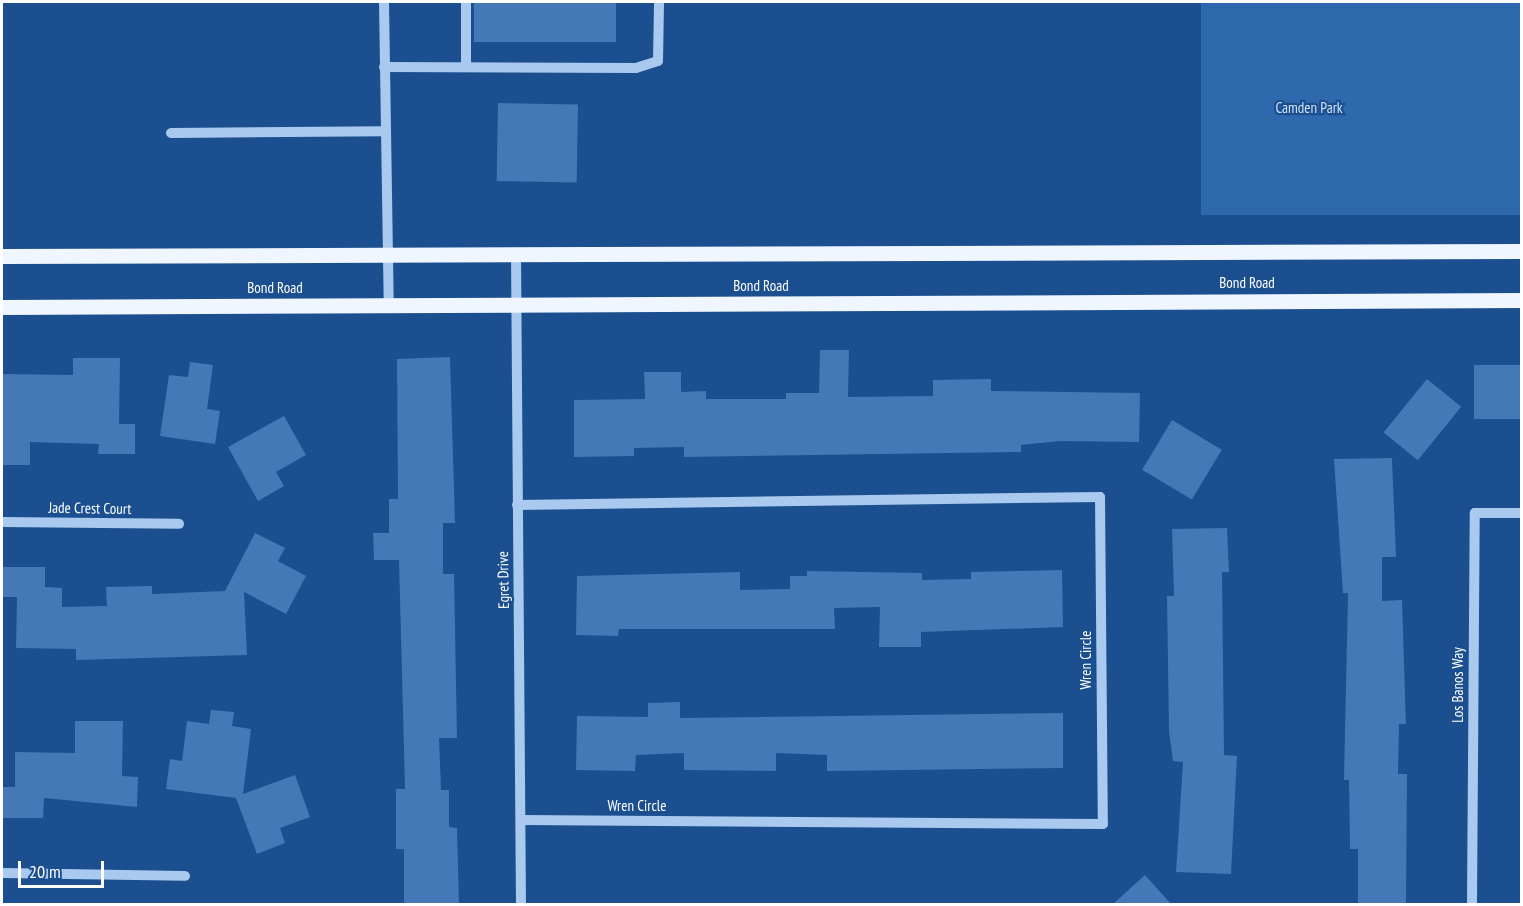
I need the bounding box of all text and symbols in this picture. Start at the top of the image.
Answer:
park label: Camden Park [1275,99,1343,117]
street label: Bond Road [1219,274,1275,292]
street label: Bond Road [733,277,789,295]
street label: Bond Road [247,279,303,297]
street label: Jade Crest Court [48,498,132,518]
street label: Egret Drive [493,551,513,609]
street label: Wren Circle [1077,631,1095,689]
street label: Los Banos Way [1449,647,1467,723]
street label: Wren Circle [608,797,666,815]
scale bar [21,849,106,887]
text: 20 m [29,860,61,883]

